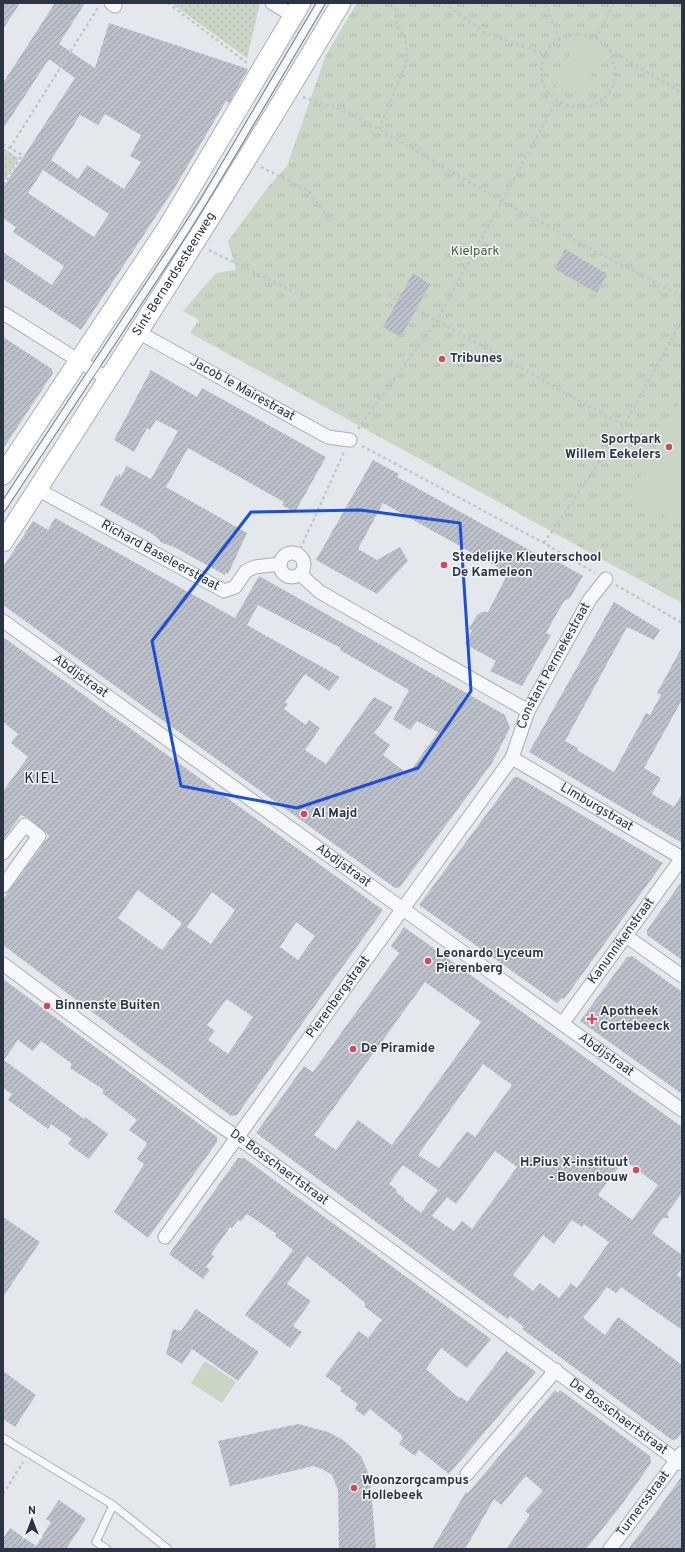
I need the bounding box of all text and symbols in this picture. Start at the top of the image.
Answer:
street label: Sint-Bernardsesteenweg [130,209,220,339]
park label: Kielpark [451,244,499,260]
place label: Tribunes [450,351,503,367]
street label: Jacob le Mairestraat [187,354,297,425]
marker: Tribunes [437,354,447,364]
place label: Sportpark Willem Eekelers [565,432,661,463]
marker: Sportpark Willem Eekelers [664,442,674,452]
street label: Richard Baseleerstraat [98,517,222,595]
place label: Stedelijke Kleuterschool De Kameleon [452,550,601,581]
marker: Stedelijke Kleuterschool De Kameleon [439,560,449,570]
street label: Constant Permekestraat [514,600,594,731]
street label: Abdijstraat [49,651,111,702]
district label: KIEL [24,770,60,789]
street label: Limburgstraat [557,780,636,835]
place label: Al Majd [312,806,357,822]
marker: Al Majd [299,809,309,819]
street label: Abdijstraat [312,841,374,891]
street label: Kanunnikenstraat [585,895,658,988]
place label: Leonardo Lyceum Pierenberg [436,946,544,977]
street label: Pierenbergstraat [303,953,374,1042]
marker: Leonardo Lyceum Pierenberg [423,956,433,966]
place label: Binnenste Buiten [55,998,160,1014]
marker: Binnenste Buiten [42,1001,52,1011]
place label: Apotheek Cortebeeck [600,1004,670,1035]
marker: Apotheek Cortebeeck [587,1014,597,1024]
street label: Abdijstraat [575,1030,637,1081]
place label: De Piramide [361,1041,435,1057]
marker: De Piramide [348,1044,358,1054]
street label: De Bosschaertstraat [226,1126,331,1209]
place label: H.Pius X-instituut - Bovenbouw [520,1155,628,1186]
marker: H.Pius X-instituut - Bovenbouw [631,1165,641,1175]
street label: De Bosschaertstraat [566,1376,671,1459]
street label: Turnersstraat [614,1468,674,1541]
place label: Woonzorgcampus Hollebeek [362,1473,469,1504]
marker: Woonzorgcampus Hollebeek [349,1483,359,1493]
north arrow [12,1500,52,1540]
text: N [28,1504,36,1518]

